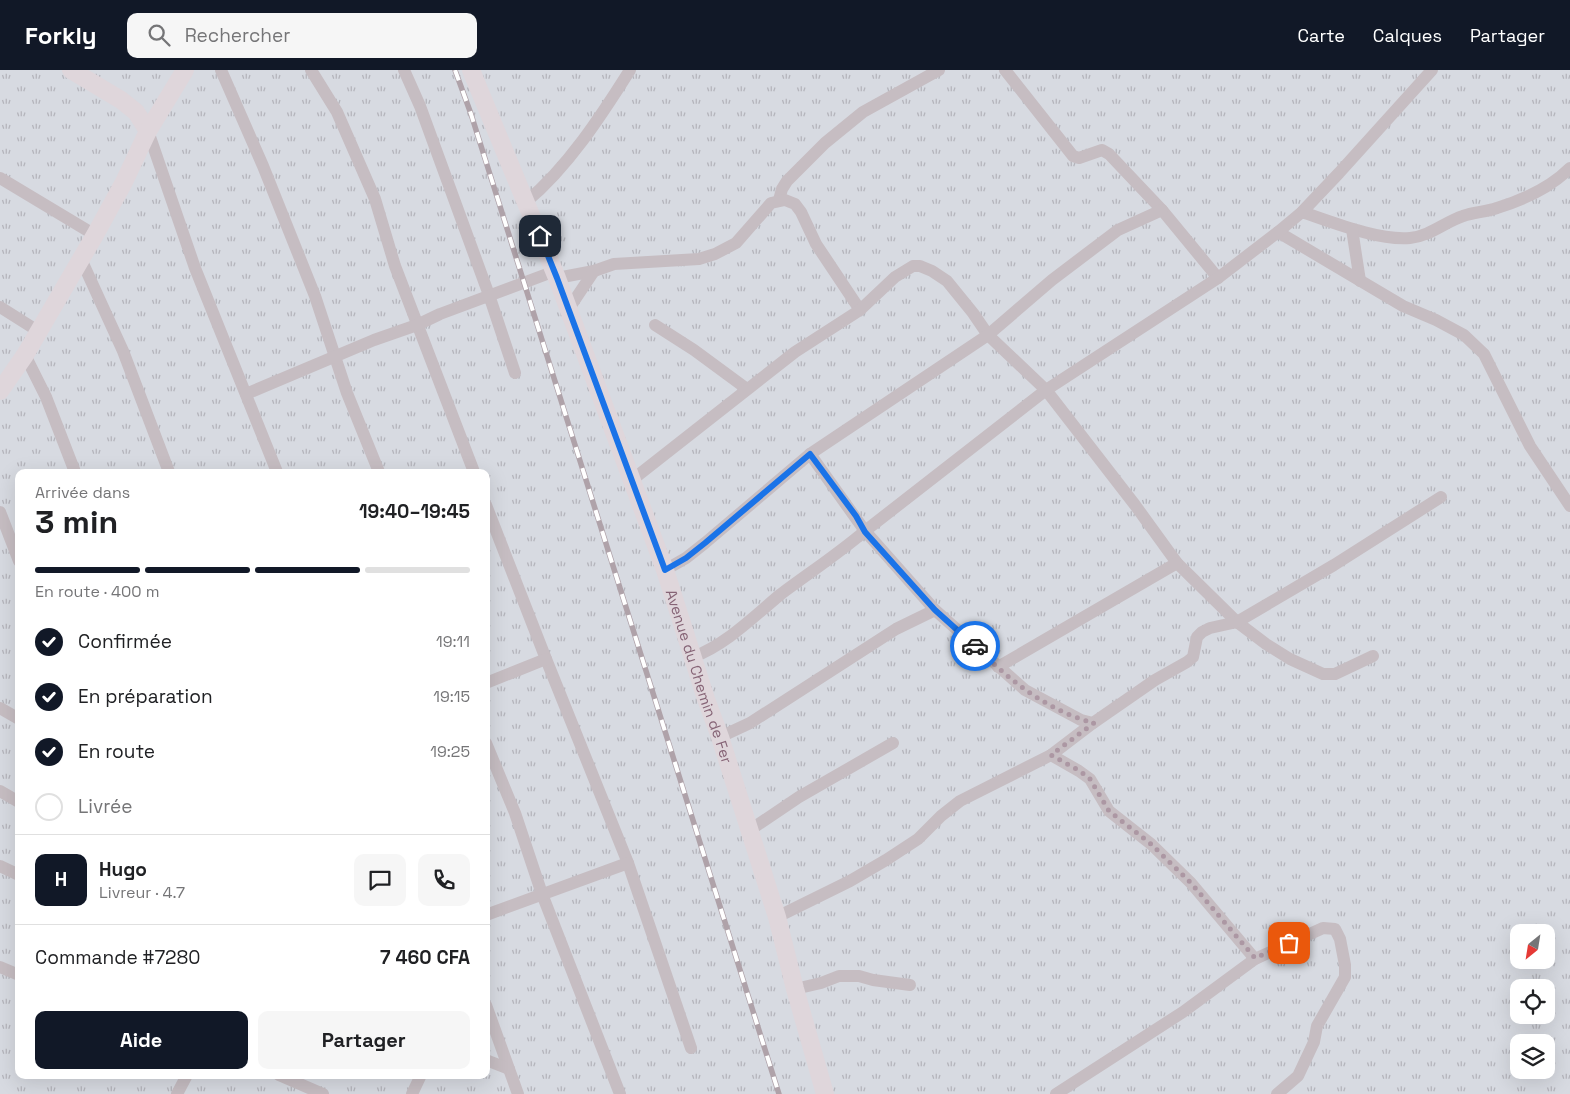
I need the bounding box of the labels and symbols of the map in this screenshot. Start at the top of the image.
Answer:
pin [519,215,561,257]
street label: Avenue du Chemin de Fer [662,587,737,766]
courier [950,621,1000,671]
pin [1268,922,1310,964]
north arrow [1510,924,1555,969]

